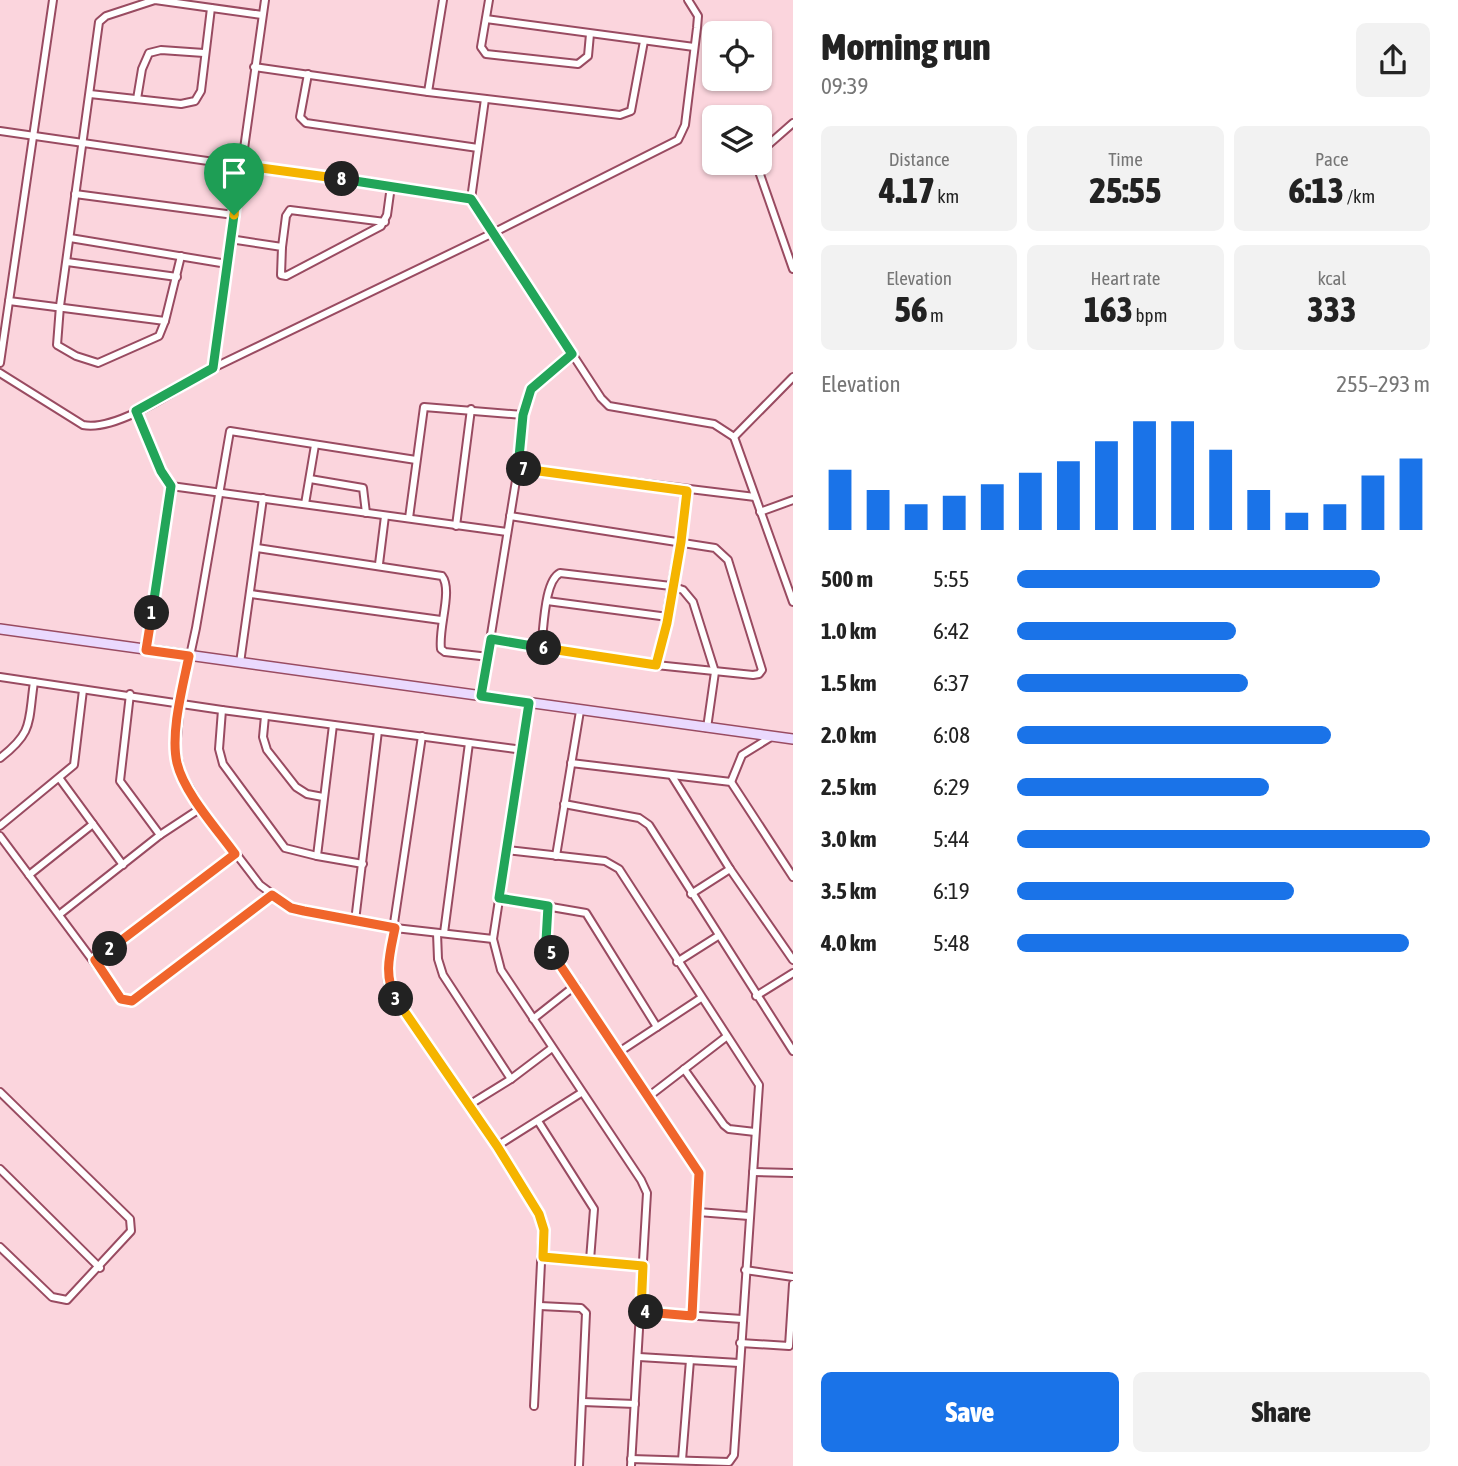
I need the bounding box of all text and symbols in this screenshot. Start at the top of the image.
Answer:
map controls [702,21,772,175]
button: locate [702,21,772,91]
button: share [1356,23,1430,97]
text: Morning run [821,25,991,68]
text: 09:39 [821,73,868,99]
button: layers [702,105,772,175]
pin [204,143,264,215]
text: Distance [889,148,950,170]
text: Time [1108,148,1143,170]
text: Pace [1315,148,1349,170]
icon: arrive [215,154,253,192]
pin: 8 [324,162,360,196]
text: 8 [337,167,346,189]
text: 4.17 [879,170,935,210]
text: 25:55 [1089,170,1162,210]
text: 6:13 [1288,170,1344,210]
text: km [935,185,959,207]
text: /km [1344,185,1375,207]
text: Elevation [886,267,952,289]
text: Heart rate [1091,267,1160,289]
text: kcal [1317,267,1346,289]
text: 56 [895,289,927,329]
text: 163 [1084,289,1133,329]
text: 333 [1307,289,1357,329]
text: m [927,304,944,326]
text: bpm [1133,304,1167,326]
text: Elevation [821,371,901,397]
text: 255–293 m [1336,371,1430,397]
pin: 7 [506,452,542,486]
text: 7 [519,457,528,479]
text: 500 m [821,566,873,592]
text: 5:55 [933,566,970,592]
pin: 1 [134,596,170,630]
text: 1 [147,601,156,623]
text: 1.0 km [821,618,877,644]
text: 6:42 [933,618,970,644]
pin: 6 [526,630,562,666]
text: 6 [539,636,548,658]
text: 1.5 km [821,670,877,696]
text: 6:37 [933,670,970,696]
text: 2.0 km [821,722,877,748]
text: 6:08 [933,722,970,748]
text: 2.5 km [821,774,877,800]
text: 6:29 [933,774,970,800]
text: 3.0 km [821,826,877,852]
text: 5:44 [933,826,970,852]
text: 3.5 km [821,878,877,904]
text: 6:19 [933,878,970,904]
text: 4.0 km [821,930,877,956]
text: 5:48 [933,930,970,956]
pin: 2 [92,932,128,967]
pin: 5 [534,936,570,970]
text: 2 [105,937,114,959]
text: 5 [547,941,556,963]
pin: 3 [378,982,414,1016]
text: 3 [391,987,400,1009]
pin: 4 [628,1294,664,1330]
text: 4 [641,1300,650,1322]
button: Save [821,1372,1119,1452]
button: Share [1133,1372,1430,1452]

